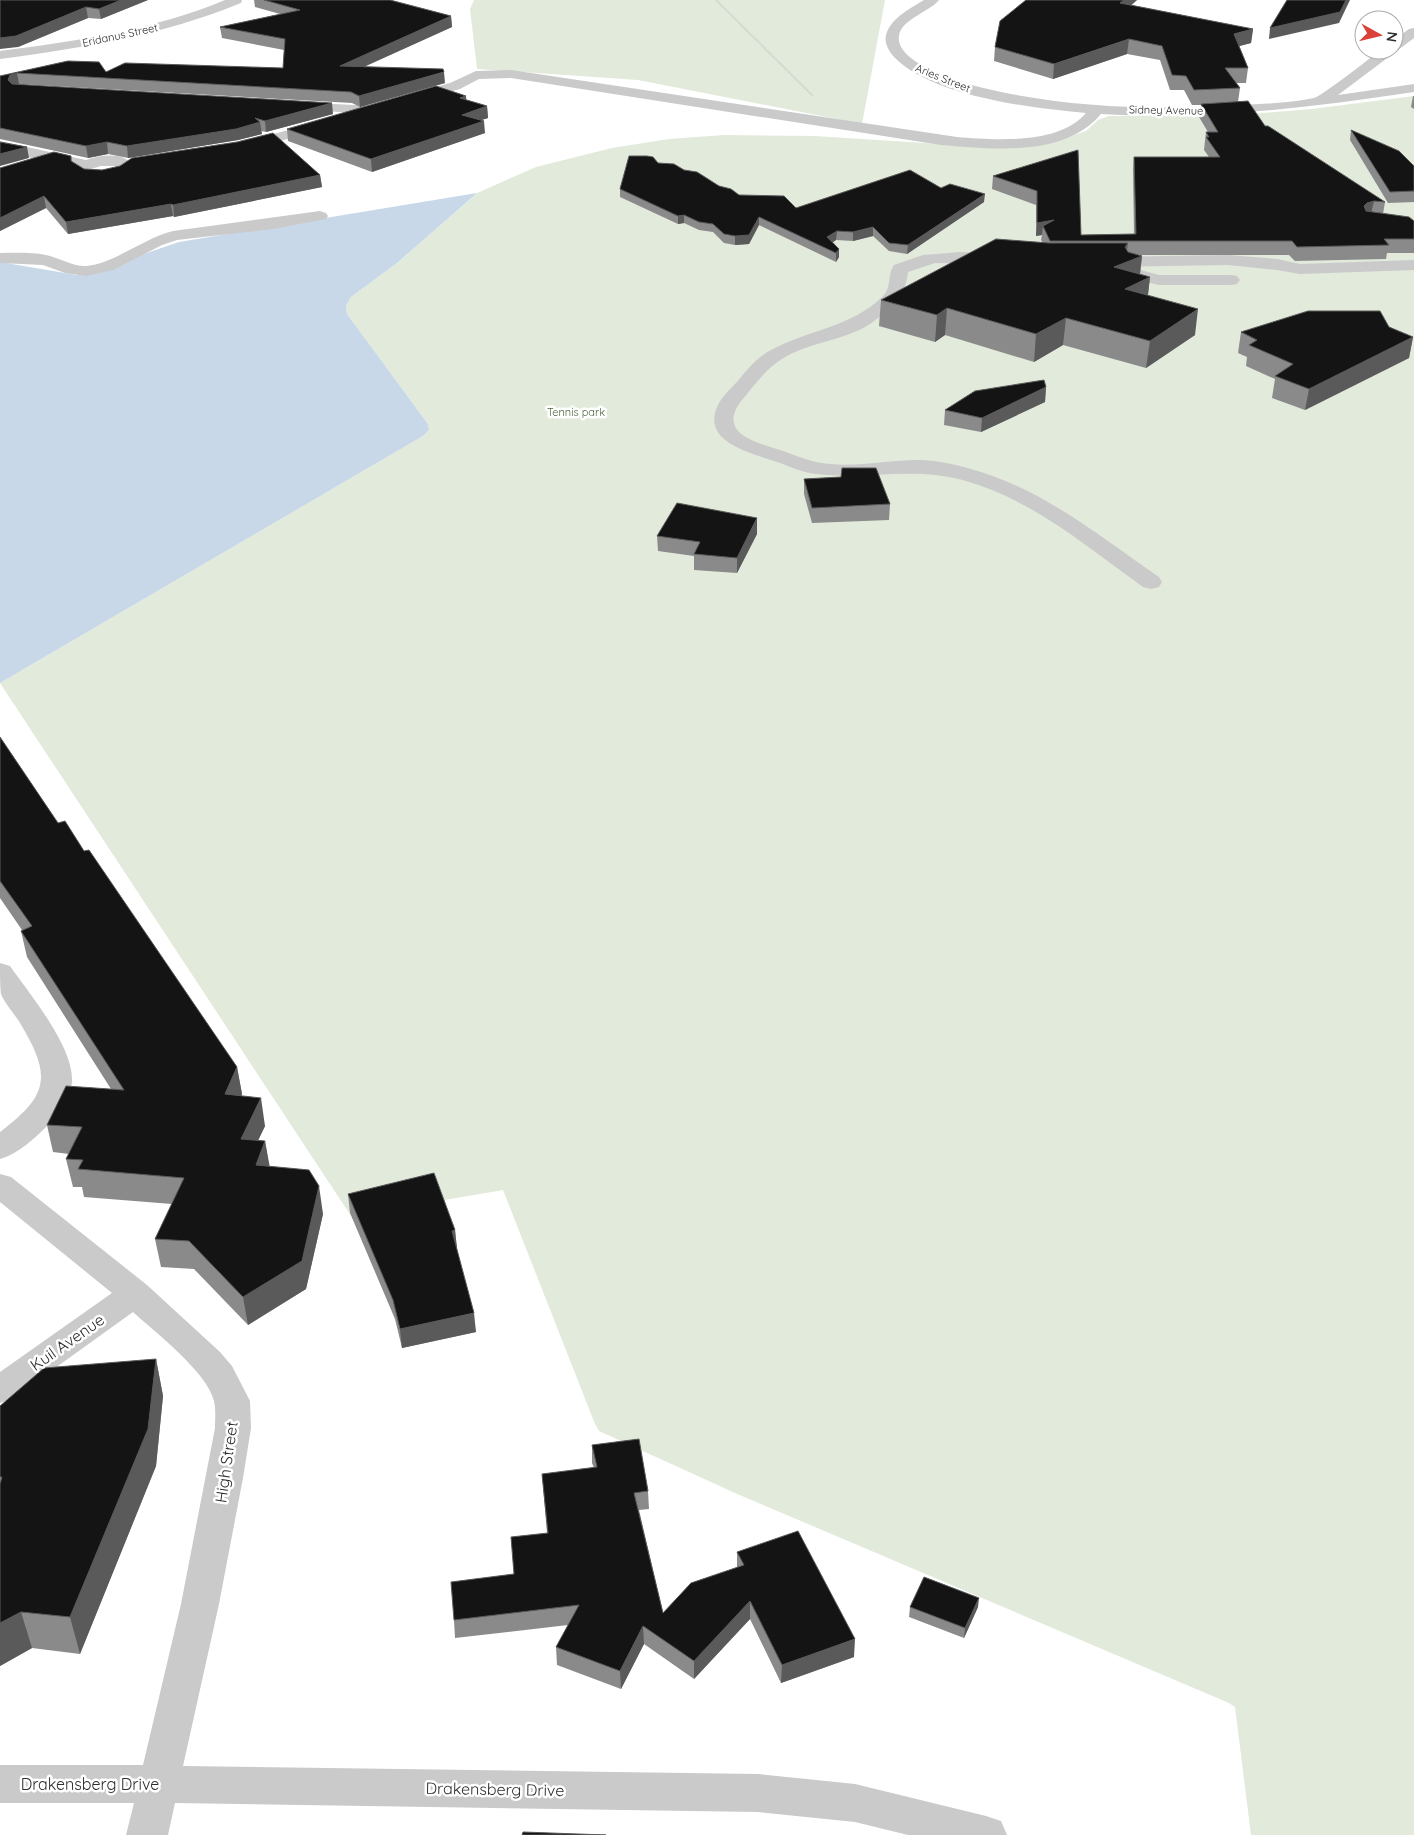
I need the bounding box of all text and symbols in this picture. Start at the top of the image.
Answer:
north arrow [1354,10,1404,60]
street label: Eridanus Street [81,20,159,50]
text: N [1382,30,1402,43]
street label: Aries Street [913,61,973,95]
street label: Sidney Avenue [1129,102,1203,118]
park label: Tennis park [547,405,605,419]
street label: Kuil Avenue [26,1309,108,1375]
street label: High Street [210,1420,242,1504]
street label: Drakensberg Drive [21,1774,159,1794]
street label: Drakensberg Drive [425,1778,565,1800]

